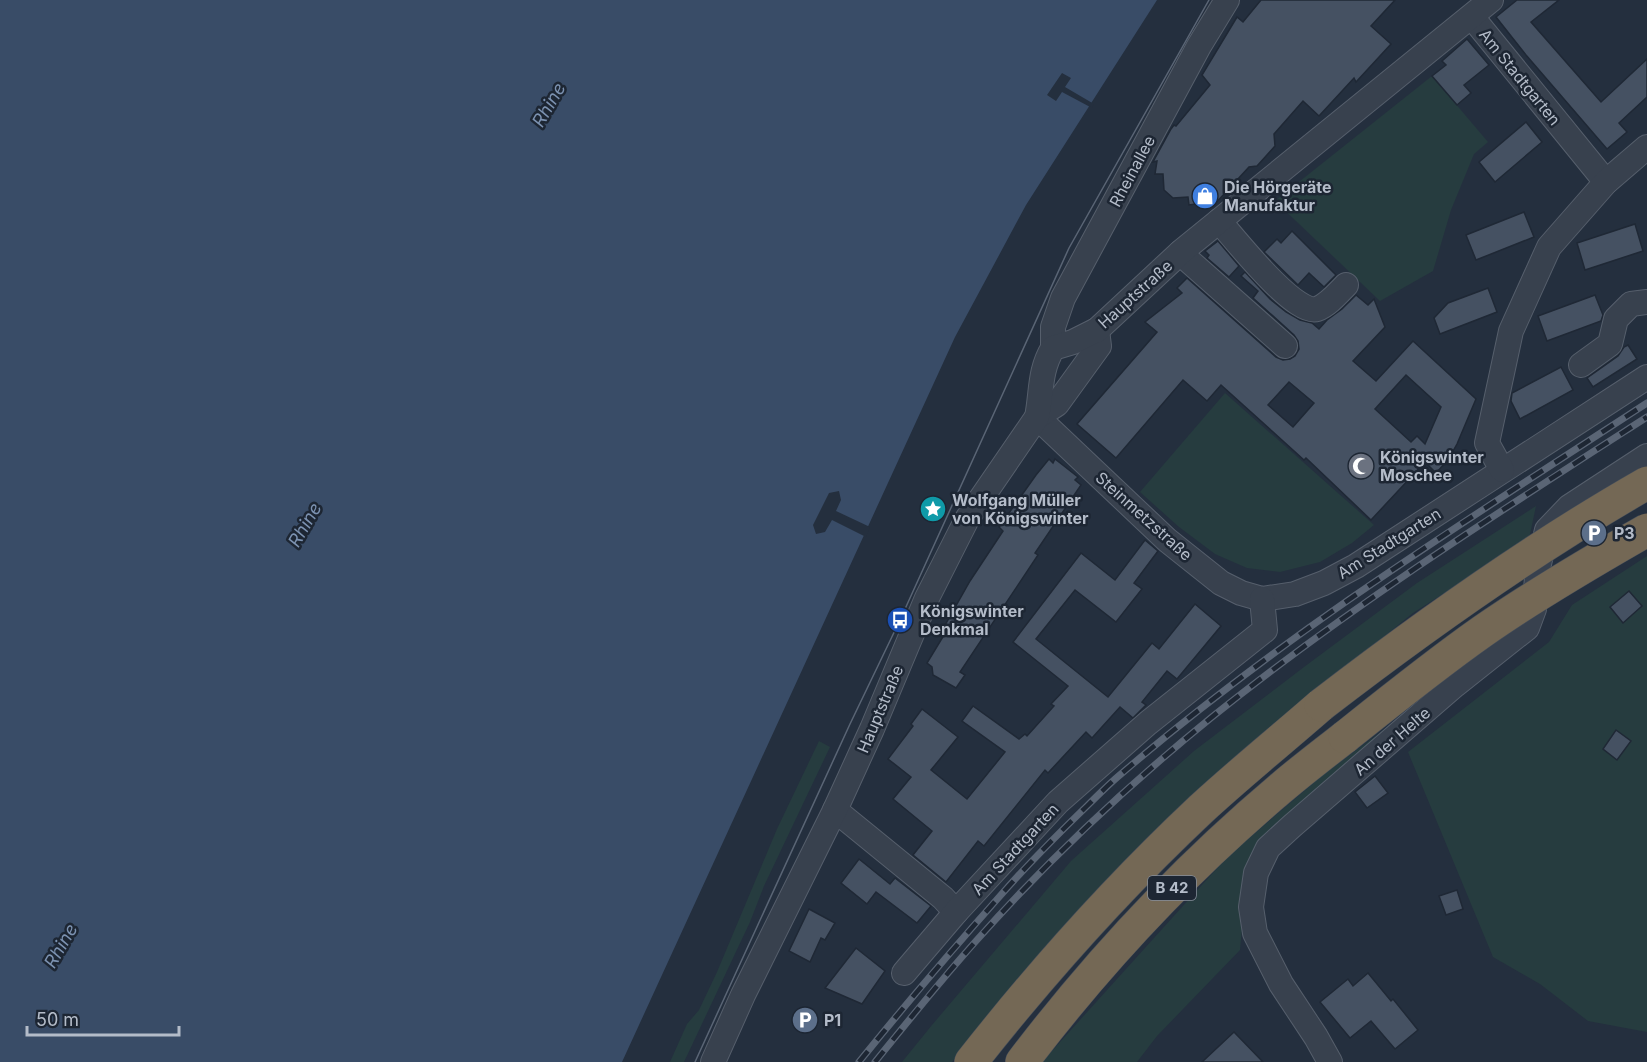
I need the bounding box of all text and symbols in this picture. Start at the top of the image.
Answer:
street label: Am Stadtgarten [1475,25,1565,129]
water label: Rhine [528,79,570,131]
street label: Rheinallee [1105,132,1159,210]
place label: Die Hörgeräte Manufaktur [1224,177,1332,215]
shop icon: Die Hörgeräte Manufaktur [1190,181,1220,211]
street label: Hauptstraße [1094,255,1176,333]
place label: Königswinter Moschee [1380,447,1484,485]
mosque icon: Königswinter Moschee [1346,451,1376,481]
street label: Steinmetzstraße [1091,467,1197,565]
place label: Wolfgang Müller von Königswinter [952,490,1089,528]
place icon: Wolfgang Müller von Königswinter [918,494,948,524]
water label: Rhine [284,499,326,551]
street label: Am Stadtgarten [1334,503,1444,583]
parking icon: P3 [1579,518,1609,548]
place label: P3 [1614,523,1635,543]
place label: Königswinter Denkmal [920,601,1024,639]
bus stop icon: Königswinter Denkmal [885,605,915,635]
street label: Hauptstraße [853,662,907,756]
street label: An der Helte [1350,702,1434,780]
street label: Am Stadtgarten [967,799,1063,899]
road number: B 42 [1148,876,1196,900]
water label: Rhine [40,920,82,972]
scale bar [27,999,178,1037]
parking icon: P1 [790,1005,820,1035]
text: 50 m [36,1009,79,1030]
place label: P1 [824,1010,841,1030]

